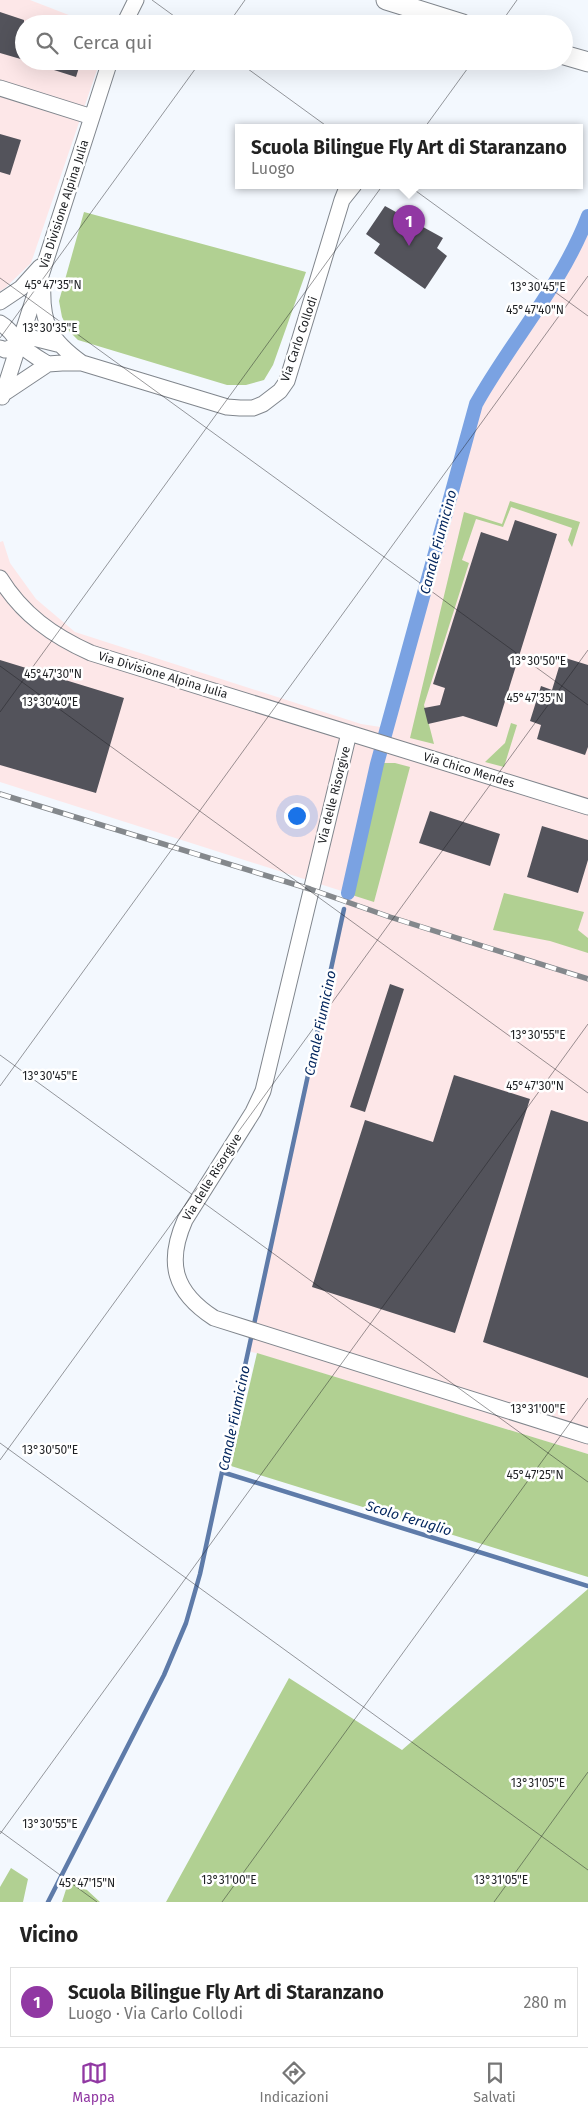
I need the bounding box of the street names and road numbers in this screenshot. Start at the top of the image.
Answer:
street label: Via Divisione Alpina Julia [37,138,91,270]
street label: Via Carlo Collodi [278,295,320,383]
street label: Via Divisione Alpina Julia [97,649,229,701]
street label: Via delle Risorgive [315,745,353,845]
street label: Via Chico Mendes [422,749,517,791]
street label: Via delle Risorgive [180,1131,244,1223]

